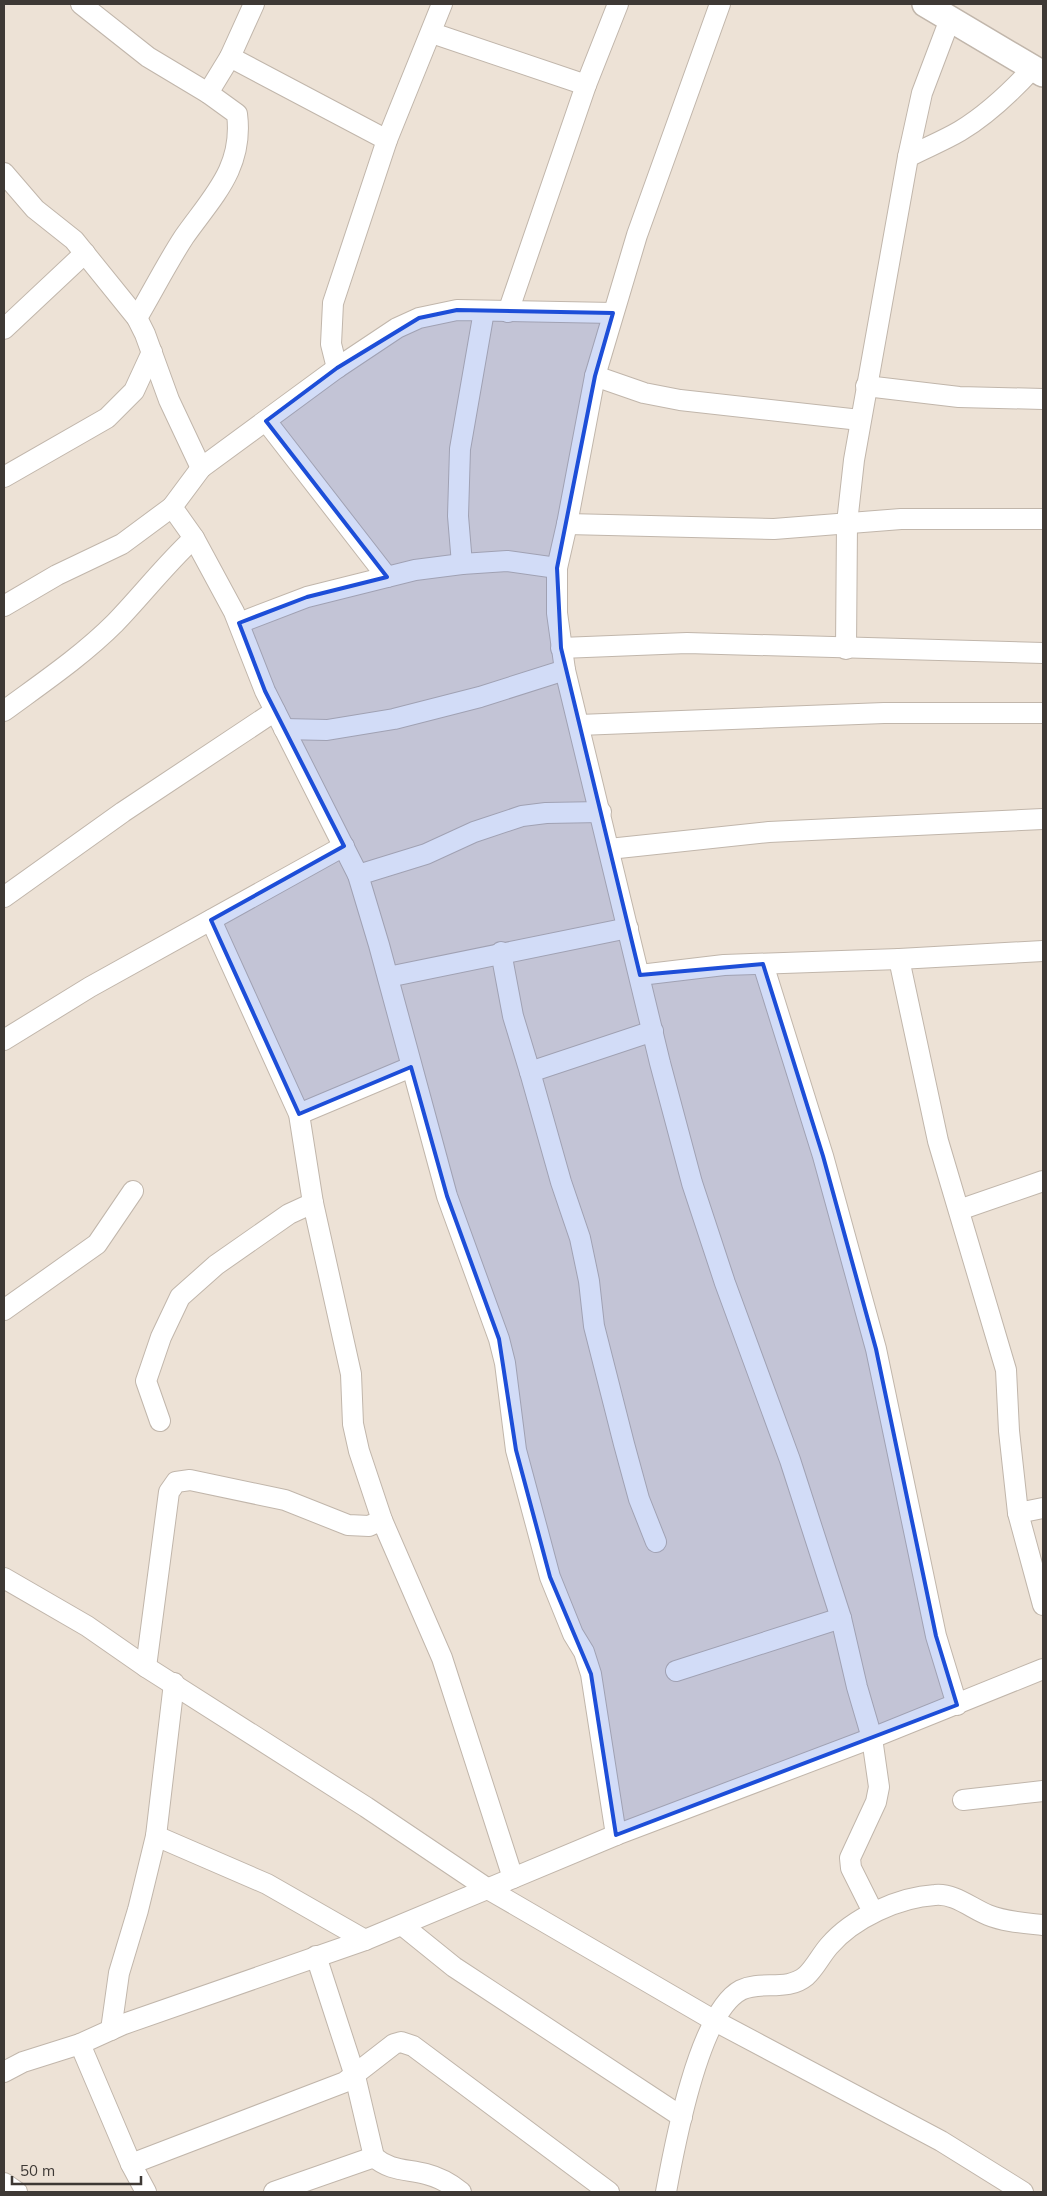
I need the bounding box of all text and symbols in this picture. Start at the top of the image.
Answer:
scale bar [12,2154,141,2186]
text: 50 m [20,2161,55,2180]

